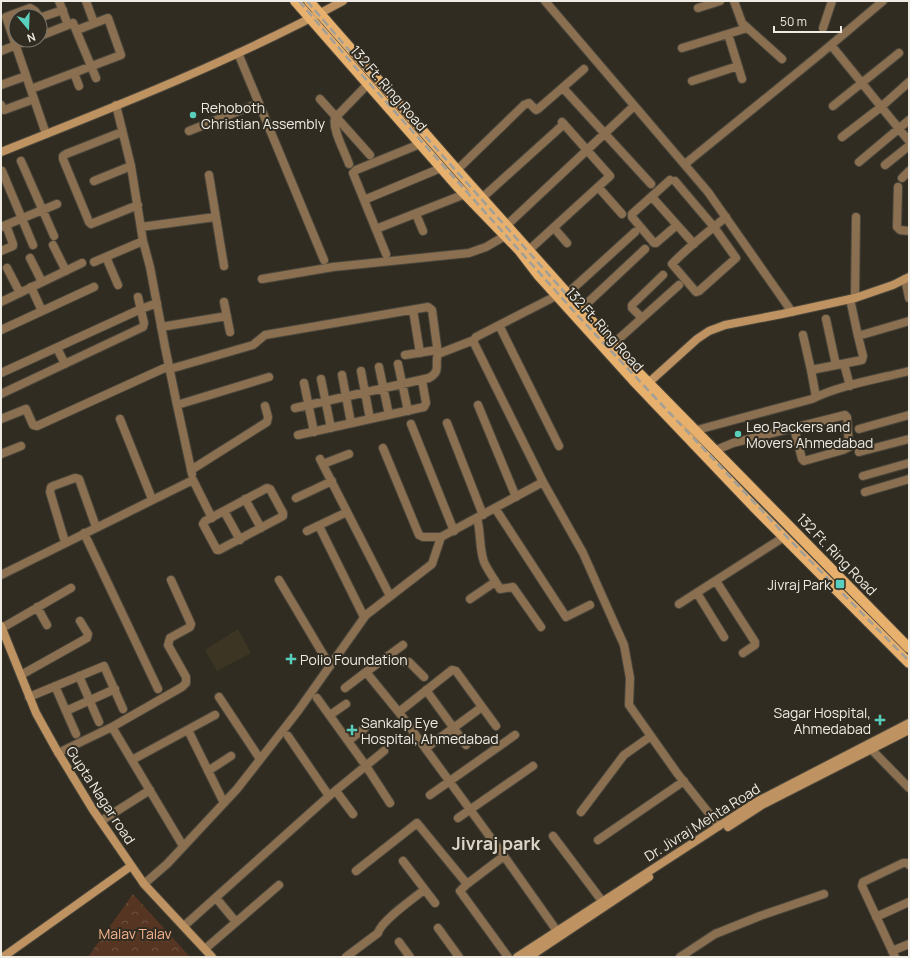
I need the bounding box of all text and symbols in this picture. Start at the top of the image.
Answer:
north arrow [8,8,48,48]
scale bar [774,8,841,34]
text: 50 m [780,13,807,30]
text: N [25,30,38,46]
street label: 132 Ft. Ring Road [347,41,431,135]
place label: Rehoboth Christian Assembly [201,98,326,133]
marker: Rehoboth Christian Assembly [188,110,198,120]
street label: 132 Ft. Ring Road [562,283,648,375]
place label: Leo Packers and Movers Ahmedabad [746,417,873,452]
marker: Leo Packers and Movers Ahmedabad [733,429,743,439]
street label: 132 Ft. Ring Road [793,509,881,599]
place label: Jivraj Park [767,575,832,594]
marker: Jivraj Park [834,578,846,590]
place label: Polio Foundation [300,650,408,669]
marker: Polio Foundation [285,653,297,665]
place label: Sagar Hospital, Ahmedabad [774,703,871,738]
place label: Sankalp Eye Hospital, Ahmedabad [361,713,499,748]
marker: Sagar Hospital, Ahmedabad [874,714,886,726]
marker: Sankalp Eye Hospital, Ahmedabad [346,724,358,736]
street label: Gupta Nagar road [62,742,140,848]
street label: Dr. Jivraj Mehta Road [641,779,763,865]
district label: Jivraj park [452,831,542,855]
park label: Malav Talav [98,924,172,943]

